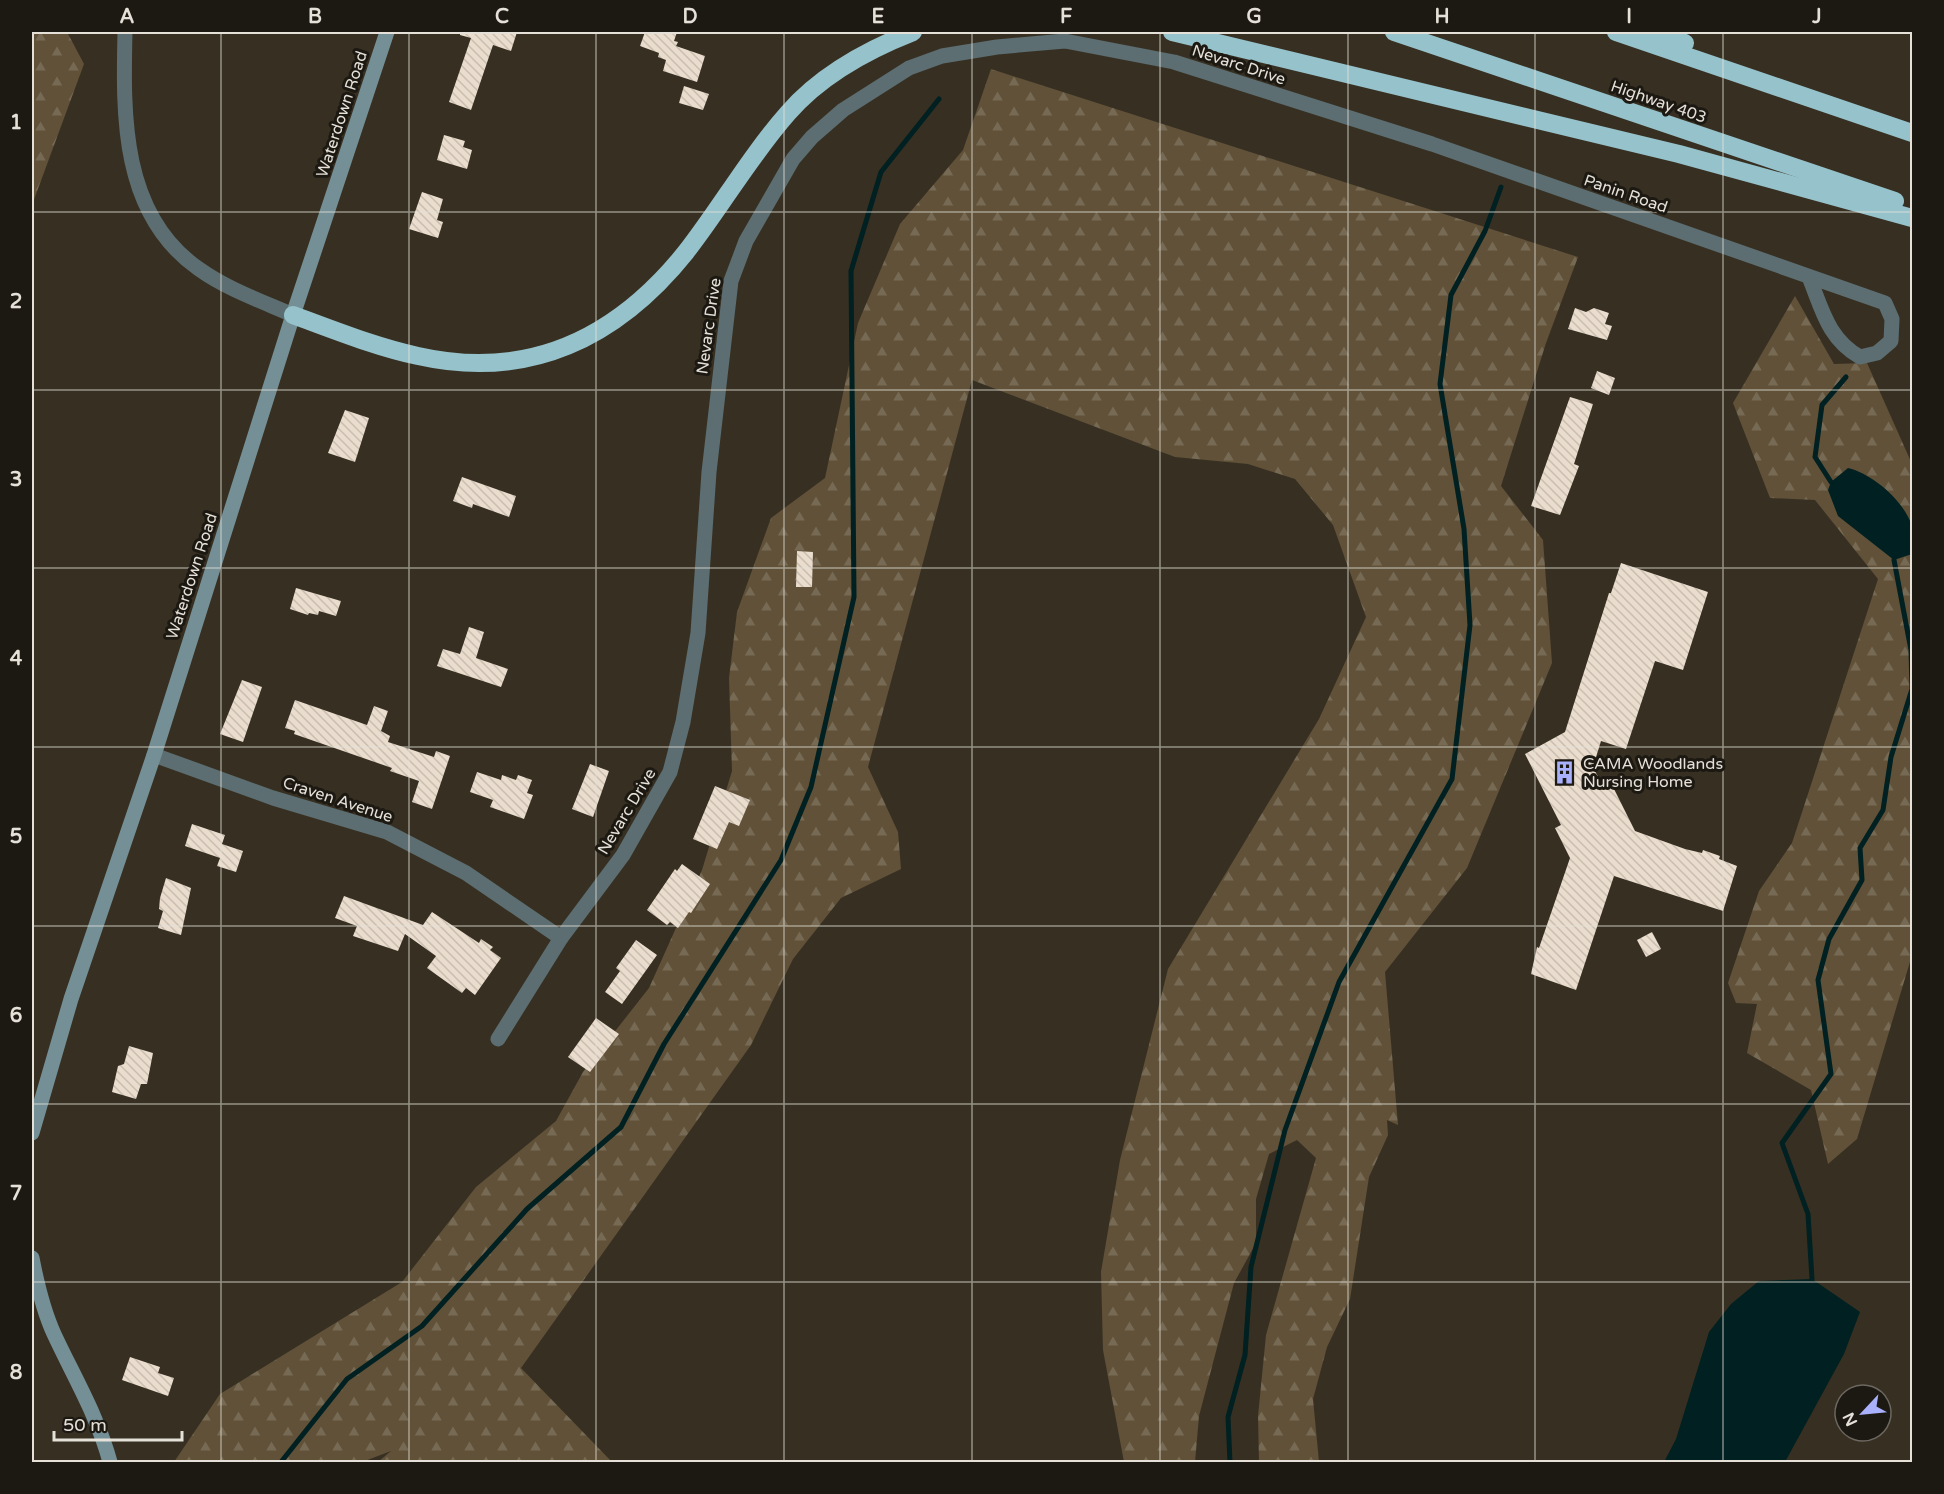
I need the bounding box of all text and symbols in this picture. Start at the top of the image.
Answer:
text: A [120,5,135,29]
text: B [308,5,322,29]
text: C [495,5,509,29]
text: D [682,5,698,29]
text: E [872,5,885,29]
text: F [1060,5,1072,29]
text: G [1246,5,1262,29]
text: H [1434,5,1450,29]
text: I [1626,5,1632,29]
text: J [1811,5,1822,29]
street label: Nevarc Drive [1189,40,1288,89]
street label: Waterdown Road [312,49,372,180]
street label: Highway 403 [1608,76,1709,128]
text: 1 [10,111,22,135]
street label: Panin Road [1581,170,1670,218]
street label: Nevarc Drive [692,277,726,376]
text: 2 [10,290,22,314]
text: 3 [10,468,22,492]
street label: Waterdown Road [162,511,222,642]
text: 4 [10,647,23,671]
place label: CAMA Woodlands Nursing Home [1583,754,1723,792]
building icon: CAMA Woodlands Nursing Home [1552,759,1578,785]
street label: Nevarc Drive [593,765,660,858]
street label: Craven Avenue [280,773,395,827]
text: 5 [10,825,22,849]
text: 6 [10,1004,22,1028]
text: 7 [10,1182,22,1206]
text: 8 [10,1361,22,1385]
north arrow [1833,1383,1893,1443]
scale bar [54,1404,182,1442]
text: N [1839,1409,1862,1429]
text: 50 m [63,1414,107,1436]

